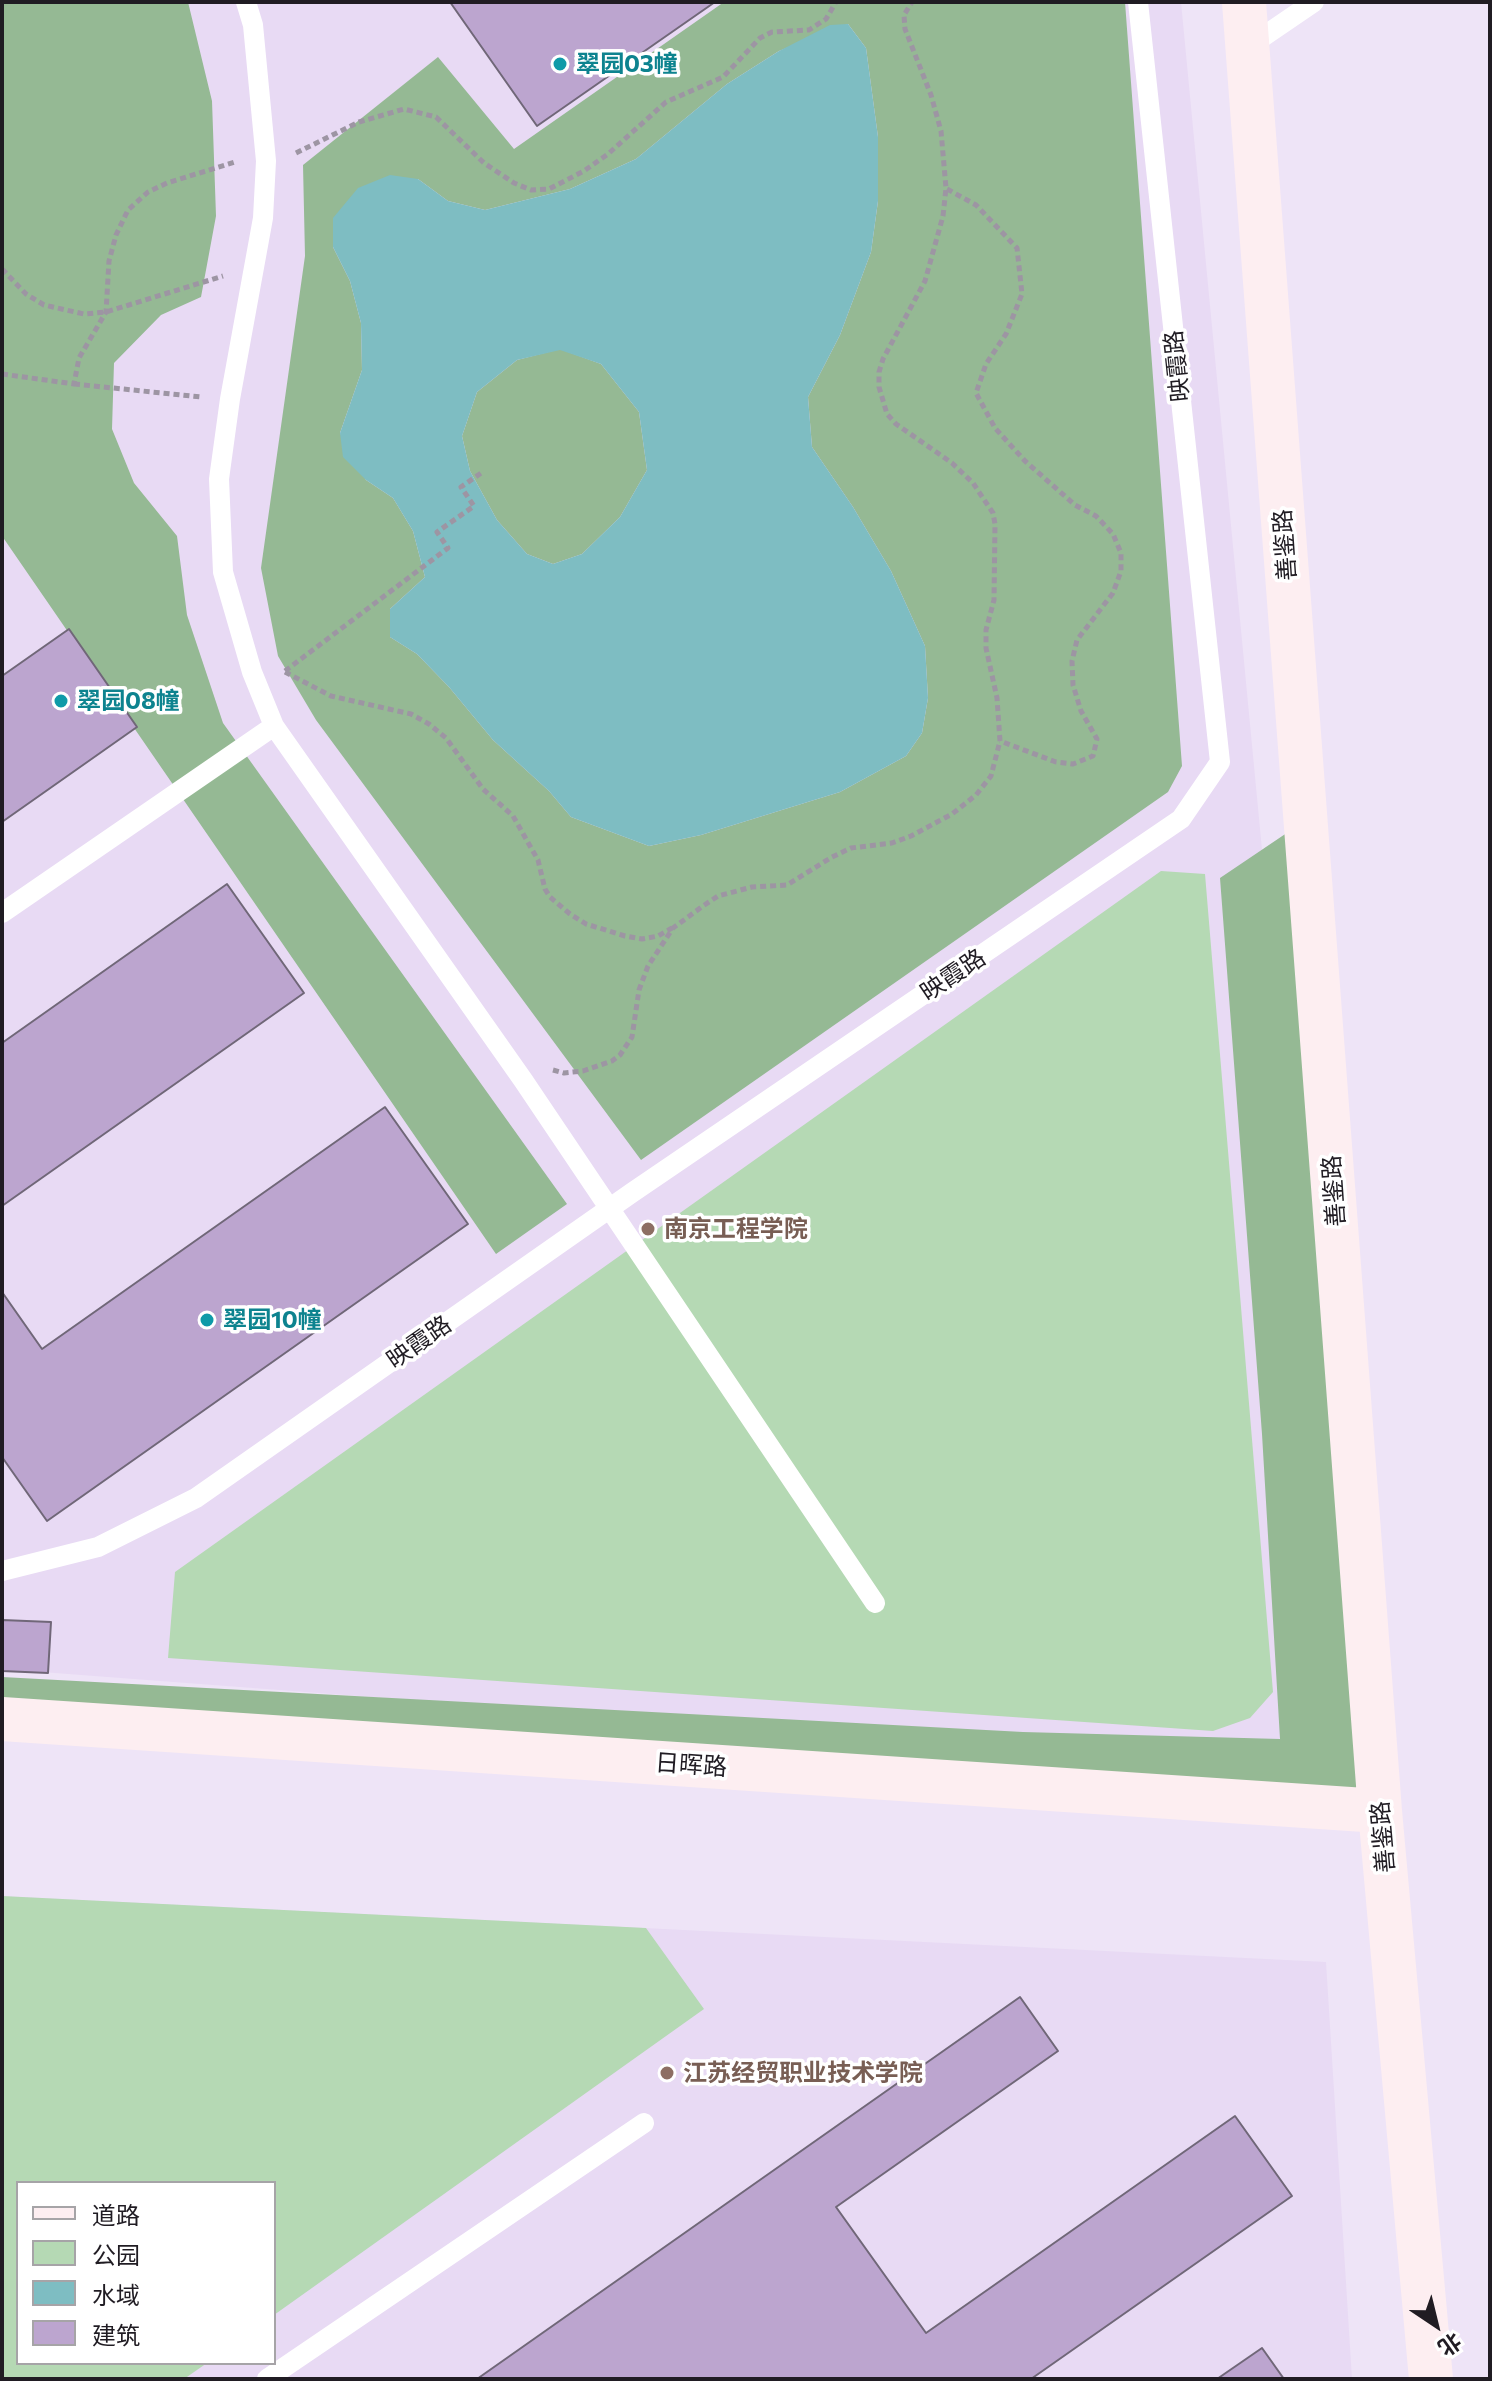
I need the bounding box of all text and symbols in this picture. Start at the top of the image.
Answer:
place label: 翠园03幢 [576,50,678,78]
marker: 翠园03幢 [551,55,569,73]
street label: 映霞路 [1159,329,1195,403]
street label: 善鉴路 [1268,508,1302,582]
place label: 翠园08幢 [77,687,180,715]
marker: 翠园08幢 [52,692,70,710]
street label: 映霞路 [915,943,991,1007]
street label: 善鉴路 [1317,1154,1351,1228]
place label: 南京工程学院 [664,1215,808,1243]
marker: 南京工程学院 [639,1220,657,1238]
place label: 翠园10幢 [223,1306,322,1334]
street label: 映霞路 [381,1310,457,1374]
marker: 翠园10幢 [198,1311,216,1329]
street label: 日晖路 [654,1748,728,1782]
street label: 善鉴路 [1366,1800,1400,1874]
place label: 江苏经贸职业技术学院 [683,2059,923,2087]
marker: 江苏经贸职业技术学院 [658,2064,676,2082]
legend [16,2181,276,2365]
text: 道路 [92,2200,140,2229]
text: 公园 [92,2240,140,2269]
text: 水域 [92,2280,140,2309]
north arrow [1396,2285,1476,2365]
text: 建筑 [92,2320,140,2349]
text: 北 [1433,2328,1467,2362]

